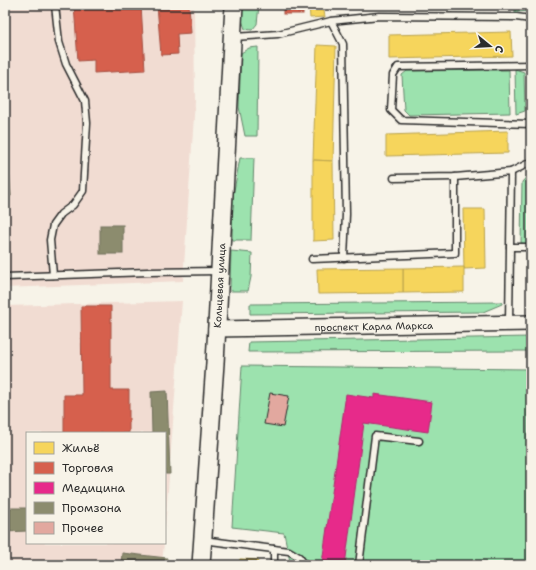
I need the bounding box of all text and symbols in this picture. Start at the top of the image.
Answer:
north arrow [470,26,510,66]
text: С [491,43,507,55]
street label: Кольцевая улица [210,242,228,328]
street label: проспект Карла Маркса [315,318,434,334]
legend [26,432,166,544]
text: Жильё [62,440,100,456]
text: Торговля [62,460,114,476]
text: Медицина [62,480,126,496]
text: Промзона [62,500,122,516]
text: Прочее [62,520,104,536]

